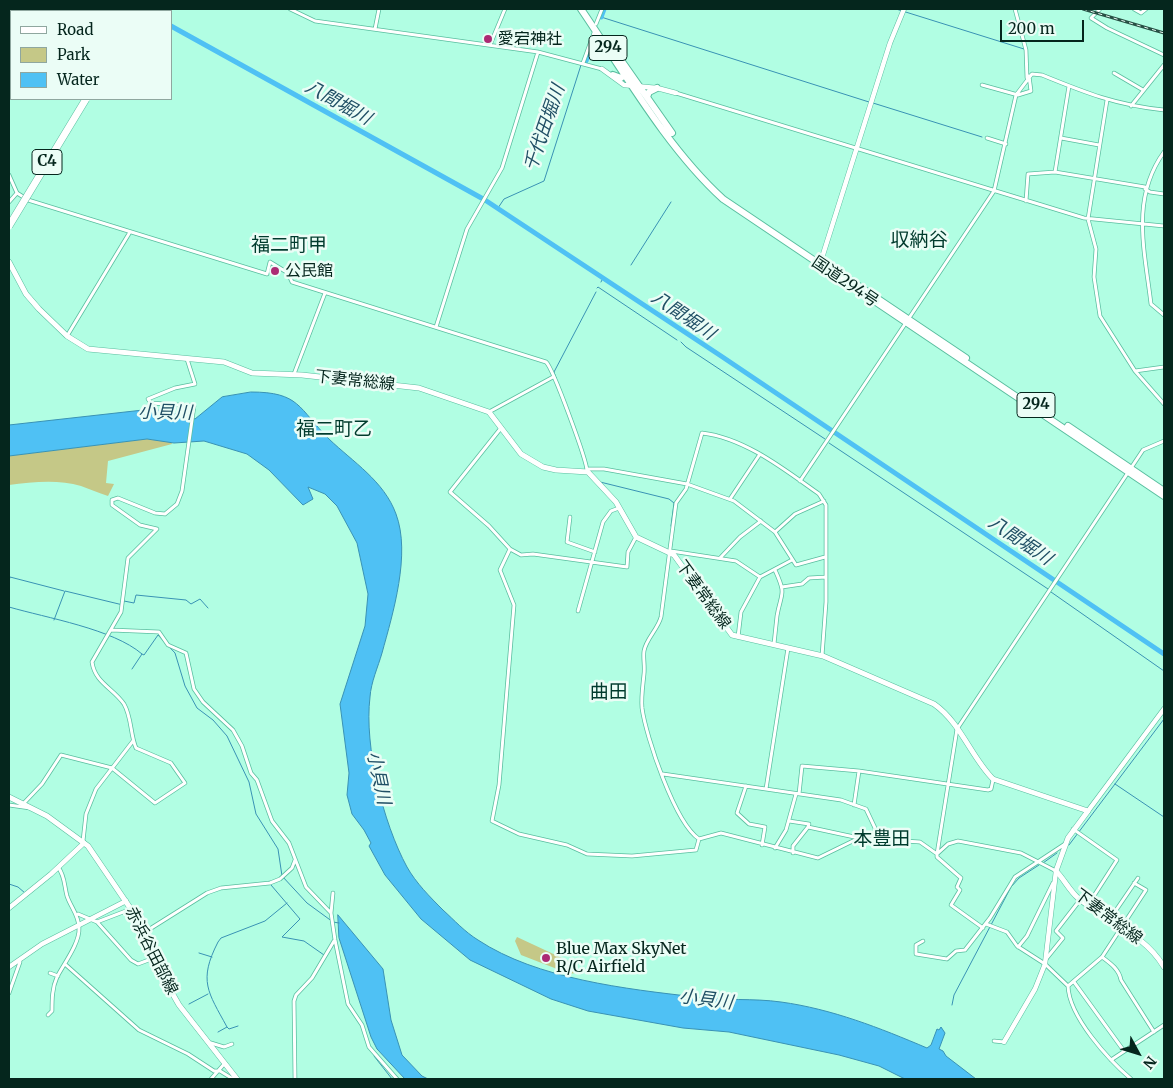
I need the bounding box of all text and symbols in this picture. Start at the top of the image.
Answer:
legend [10,10,172,100]
scale bar [1003,10,1087,42]
text: 200 m [1008,19,1055,38]
text: Road [57,20,93,39]
place label: 愛宕神社 [498,29,562,49]
marker: 愛宕神社 [482,33,494,45]
road number: 294 [589,36,627,60]
text: Park [57,45,90,64]
text: Water [57,70,99,89]
water label: 八間堀川 [301,76,375,130]
water label: 千代田堀川 [520,82,570,174]
road number: C4 [32,150,62,174]
district label: 収納谷 [891,230,947,252]
district label: 福二町甲 [251,235,327,257]
street label: 国道294号 [808,253,882,311]
place label: 公民館 [285,261,333,281]
marker: 公民館 [269,265,281,277]
water label: 八間堀川 [647,287,719,345]
street label: 下妻常総線 [314,367,396,395]
road number: 294 [1017,392,1055,418]
water label: 小貝川 [138,402,192,424]
district label: 福二町乙 [296,419,372,441]
water label: 八間堀川 [984,512,1056,570]
street label: 下妻常総線 [672,557,734,633]
district label: 曲田 [590,682,628,704]
water label: 小貝川 [362,749,394,807]
district label: 本豊田 [854,829,910,851]
street label: 下妻常総線 [1070,885,1146,949]
street label: 赤浜谷田部線 [121,904,181,998]
place label: Blue Max SkyNet R/C Airfield [556,939,687,977]
marker: Blue Max SkyNet R/C Airfield [540,952,552,964]
water label: 小貝川 [678,986,734,1014]
north arrow [1113,1028,1163,1078]
text: N [1139,1052,1160,1072]

